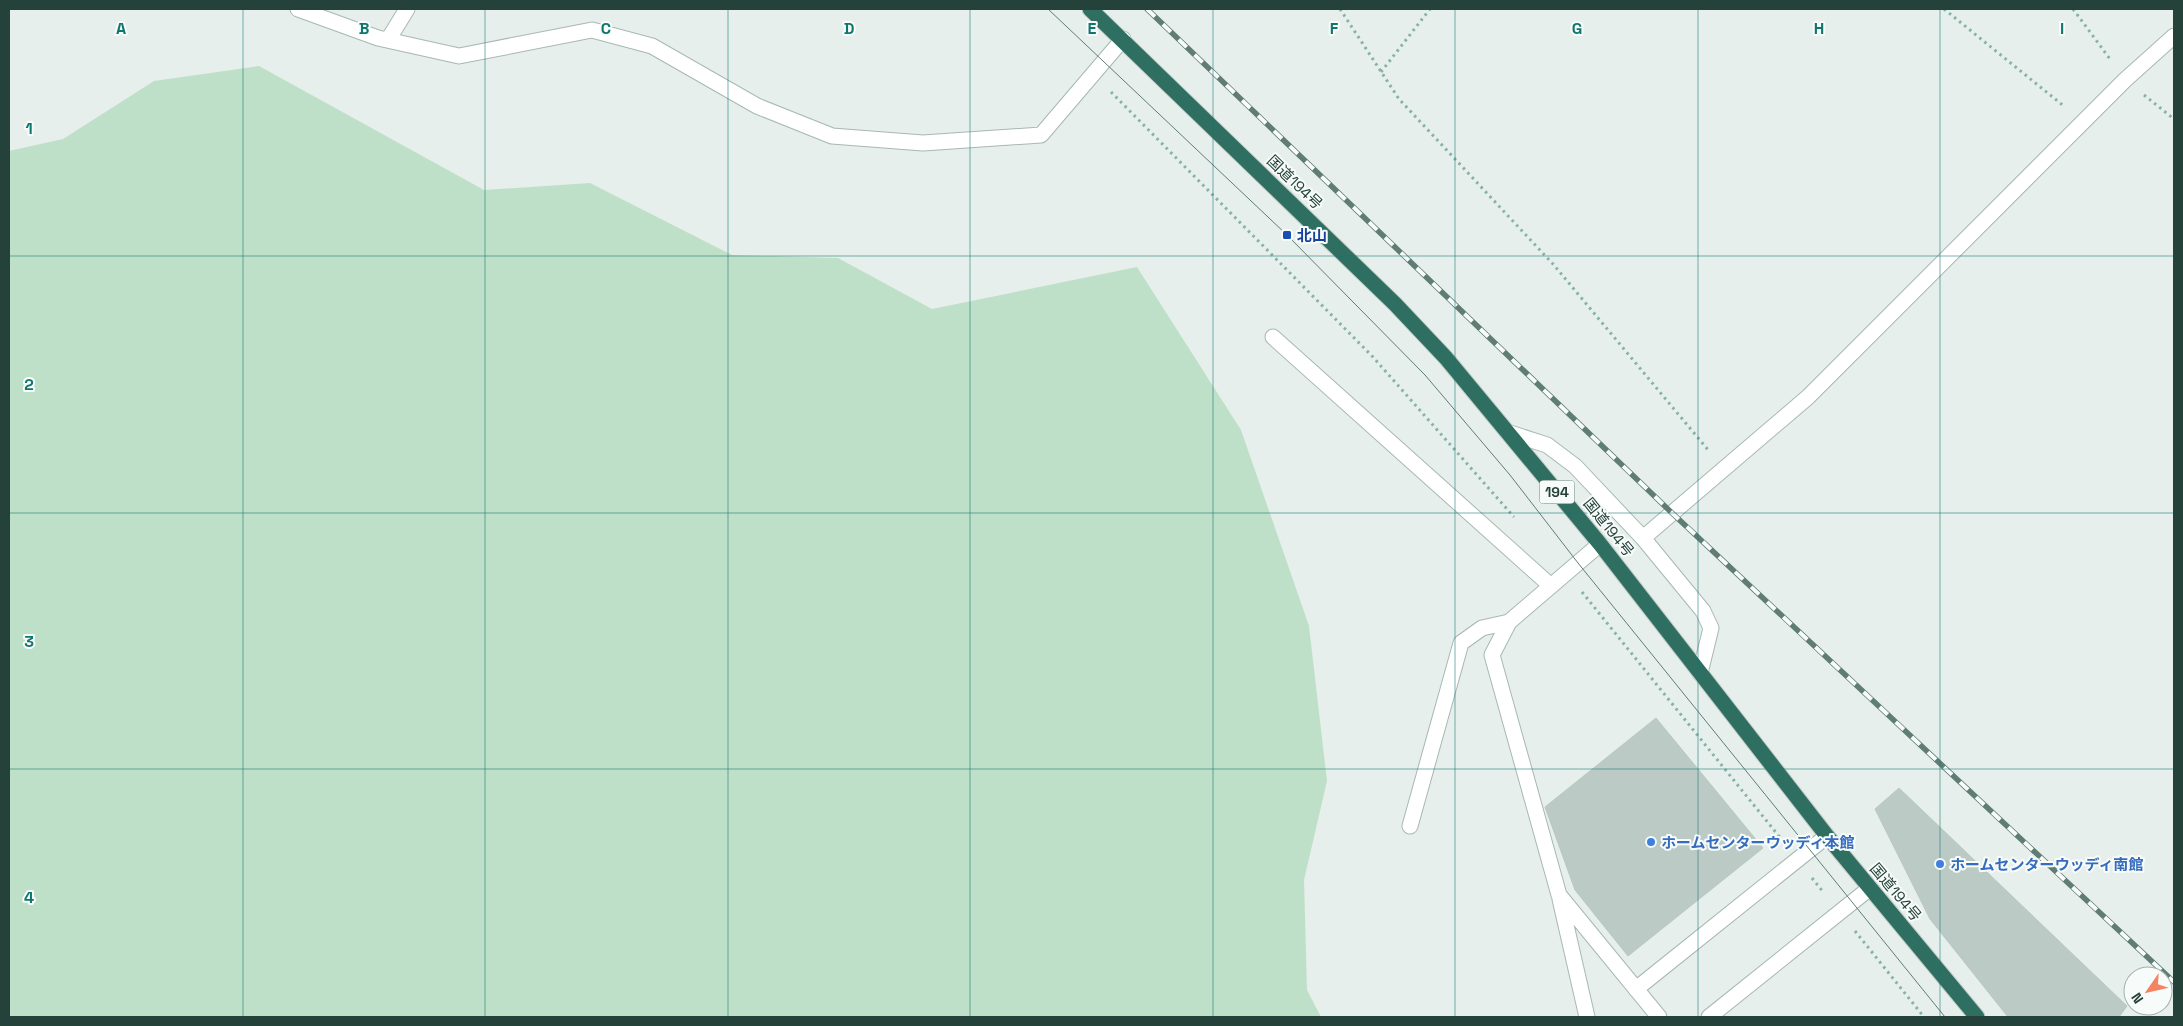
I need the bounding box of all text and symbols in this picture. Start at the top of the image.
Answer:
text: A [116,18,126,39]
text: B [359,18,369,39]
text: C [601,18,611,39]
text: D [844,18,854,39]
text: E [1088,18,1097,39]
text: F [1330,18,1339,39]
text: G [1572,18,1582,39]
text: H [1814,18,1824,39]
text: I [2060,18,2064,39]
text: 1 [25,118,33,139]
street label: 国道194号 [1263,151,1327,213]
place label: 北山 [1297,226,1327,245]
marker: 北山 [1281,229,1293,241]
text: 2 [24,374,34,395]
road number: 194 [1540,481,1574,504]
street label: 国道194号 [1580,494,1638,560]
text: 3 [24,631,34,652]
place label: ホームセンターウッディ本館 [1661,833,1855,852]
marker: ホームセンターウッディ本館 [1645,836,1657,848]
place label: ホームセンターウッディ南館 [1950,855,2144,874]
marker: ホームセンターウッディ南館 [1934,858,1946,870]
street label: 国道194号 [1866,859,1926,925]
text: 4 [24,887,34,908]
north arrow [2123,966,2173,1016]
text: N [2127,989,2147,1007]

